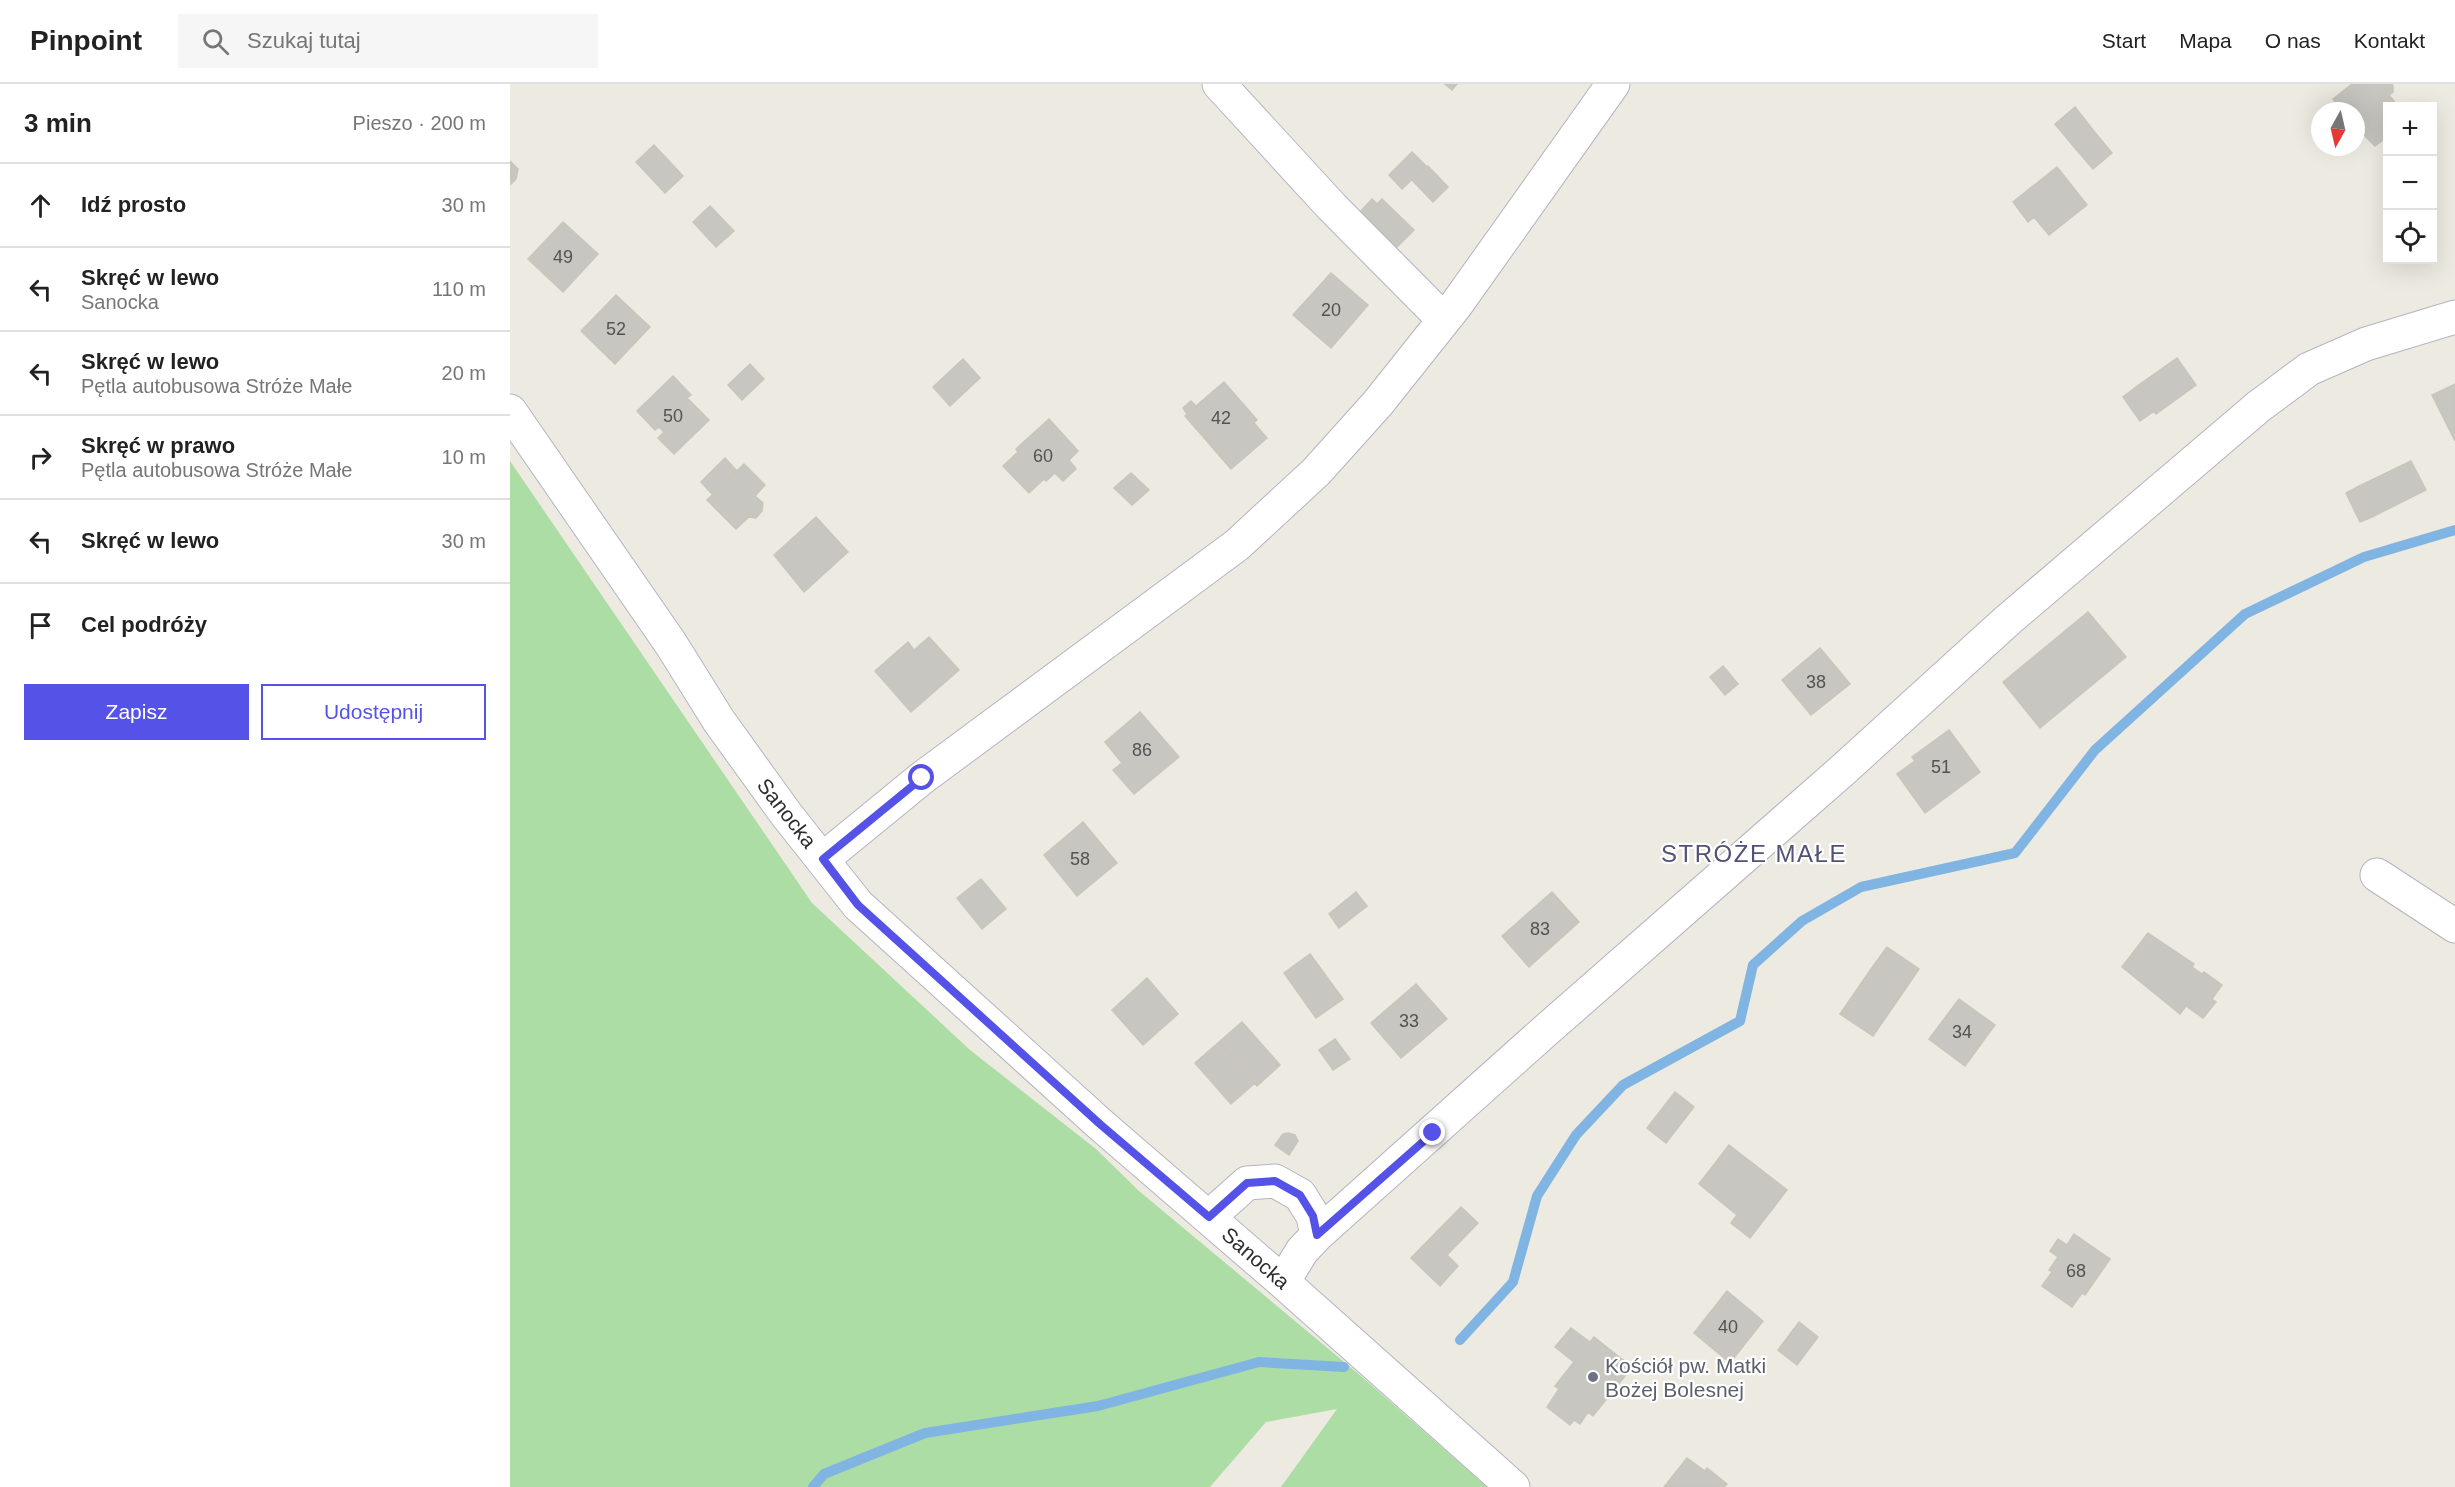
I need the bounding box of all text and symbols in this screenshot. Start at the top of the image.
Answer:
search box [178,14,598,68]
text: Pinpoint [30,25,142,56]
icon: search [199,25,232,58]
text: Szukaj tutaj [247,28,361,53]
text: Start [2102,29,2146,52]
text: Mapa [2179,29,2232,52]
text: O nas [2265,29,2321,52]
text: Kontakt [2354,29,2425,52]
north arrow [2311,102,2365,156]
map controls [2383,102,2437,264]
button: + [2383,102,2437,156]
text: 3 min [24,108,92,138]
text: Pieszo · 200 m [353,112,486,134]
button: − [2383,156,2437,210]
icon: ahead [24,189,57,222]
text: Idź prosto [81,192,186,217]
text: 30 m [442,194,486,216]
button: locate [2383,210,2437,264]
house number: 49 [553,247,573,267]
text: Skręć w lewo [81,265,219,290]
icon: left [24,273,57,306]
text: 110 m [432,278,486,300]
text: Sanocka [81,291,159,313]
house number: 20 [1321,300,1341,320]
house number: 52 [606,319,626,339]
text: Skręć w lewo [81,349,219,374]
icon: left [24,357,57,390]
text: 20 m [442,362,486,384]
text: Pętla autobusowa Stróże Małe [81,375,352,397]
house number: 50 [663,406,683,426]
house number: 42 [1211,408,1231,428]
text: Skręć w prawo [81,433,235,458]
icon: right [24,441,57,474]
text: 10 m [442,446,486,468]
house number: 60 [1033,446,1053,466]
text: Pętla autobusowa Stróże Małe [81,459,352,481]
icon: left [24,525,57,558]
text: Skręć w lewo [81,528,219,553]
text: 30 m [442,530,486,552]
icon: arrive [24,609,57,642]
text: Cel podróży [81,612,207,637]
house number: 38 [1806,672,1826,692]
button: Zapisz [24,684,249,740]
button: Udostępnij [261,684,486,740]
house number: 86 [1132,740,1152,760]
house number: 51 [1931,757,1951,777]
route start [908,764,934,790]
street label: Sanocka [753,774,821,853]
district label: STRÓŻE MAŁE [1661,840,1847,867]
house number: 58 [1070,849,1090,869]
house number: 83 [1530,919,1550,939]
house number: 33 [1399,1011,1419,1031]
house number: 34 [1952,1022,1972,1042]
route end [1419,1119,1445,1145]
street label: Sanocka [1218,1223,1295,1294]
house number: 68 [2066,1261,2086,1281]
house number: 40 [1718,1317,1738,1337]
place label: Kościół pw. Matki Bożej Bolesnej [1605,1354,1766,1401]
marker: Kościół pw. Matki Bożej Bolesnej [1586,1370,1600,1384]

